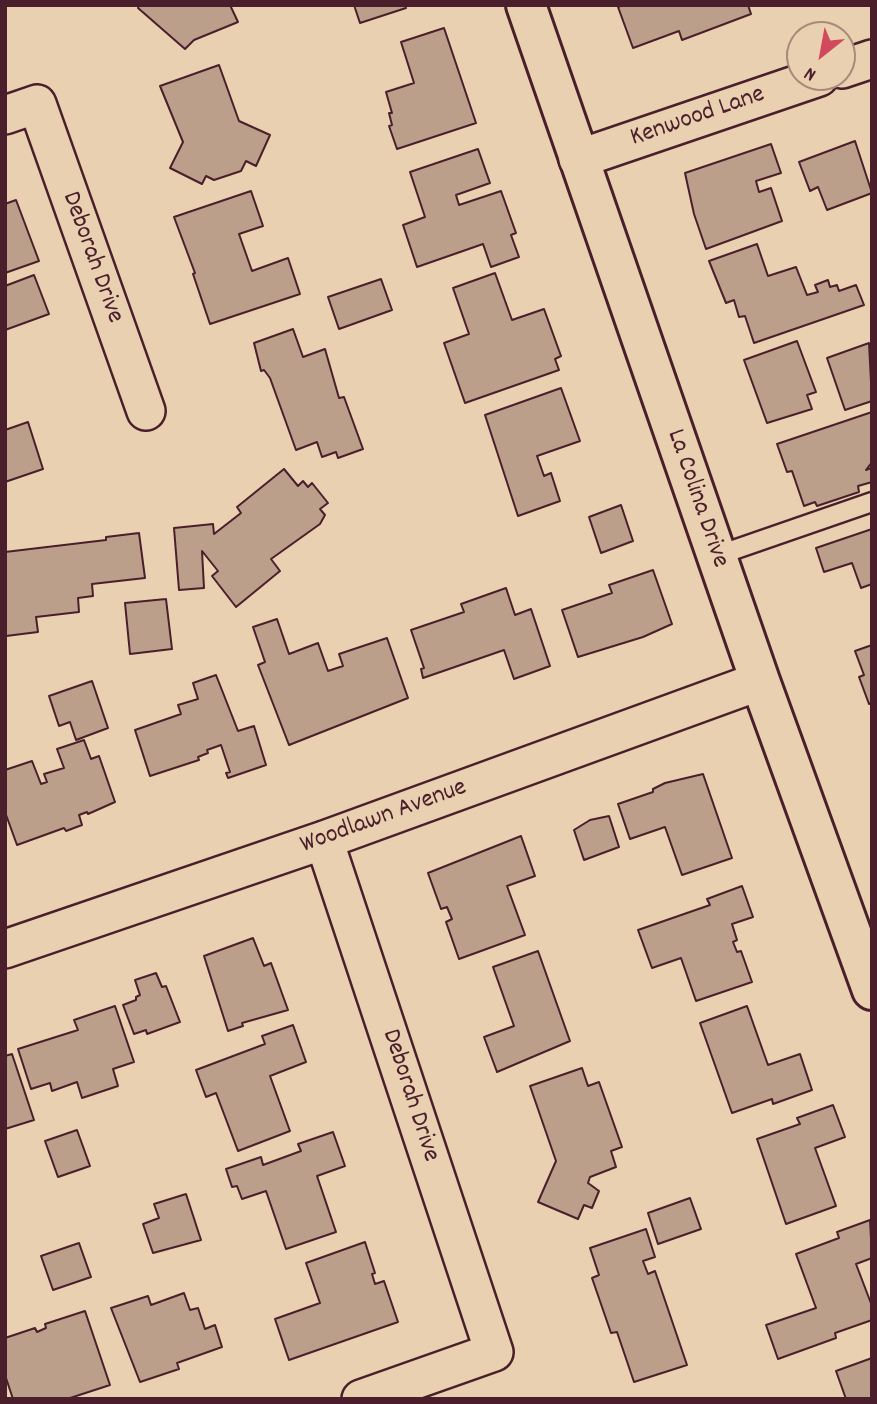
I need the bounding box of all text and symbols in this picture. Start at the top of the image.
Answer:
north arrow [786,21,856,91]
text: N [800,59,822,87]
street label: Kenwood Lane [627,80,769,156]
street label: Deborah Drive [53,188,129,328]
street label: La Colina Drive [658,426,734,572]
street label: Woodlawn Avenue [297,774,471,862]
street label: Deborah Drive [373,1026,445,1166]

